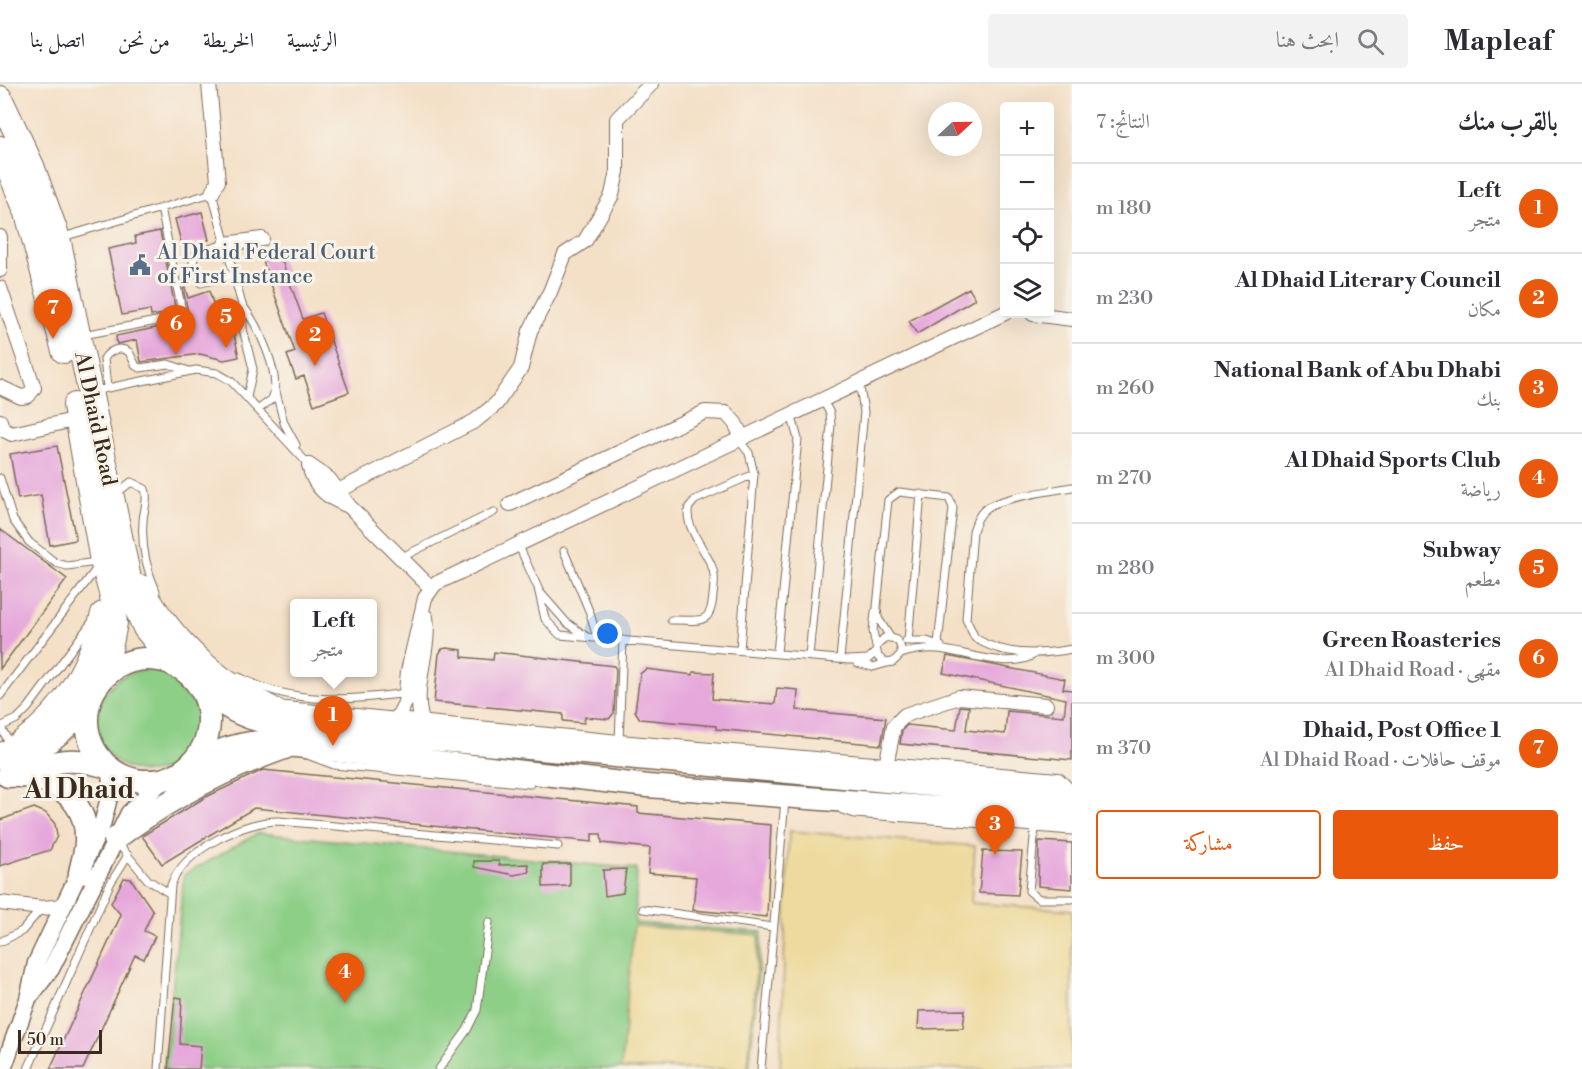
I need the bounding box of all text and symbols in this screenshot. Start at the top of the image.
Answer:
search box [988,14,1408,68]
text: Mapleaf [1444,24,1552,59]
icon: search [1354,25,1387,58]
text: ابحث هنا [1276,27,1339,54]
text: اتصل بنا [30,28,85,54]
text: من نحن [118,28,170,54]
text: الخريطة [203,28,254,54]
text: الرئيسية [287,28,337,54]
north arrow [928,102,982,156]
map controls [1000,102,1054,318]
button: + [1000,102,1054,156]
text: بالقرب منك [1458,106,1558,138]
text: النتائج: 7 [1096,110,1150,135]
button: − [1000,156,1054,210]
text: Left [1458,177,1501,204]
text: 180 m [1096,196,1151,221]
text: 1 [1534,196,1543,221]
text: متجر [1469,208,1501,233]
button: locate [1000,210,1054,264]
place label: Al Dhaid Federal Court of First Instance [156,240,376,290]
public building icon: Al Dhaid Federal Court of First Instance [128,253,152,277]
button: layers [1000,264,1054,318]
text: Al Dhaid Literary Council [1235,267,1501,294]
text: 230 m [1096,286,1153,311]
text: 2 [1532,286,1545,311]
pin: 7 [34,290,72,339]
pin: 5 [206,298,246,348]
text: مكان [1467,298,1501,323]
pin: 6 [156,306,195,355]
pin: 2 [296,316,334,366]
street label: Al Dhaid Road [68,349,122,488]
text: National Bank of Abu Dhabi [1214,357,1501,384]
text: 260 m [1096,376,1154,401]
text: 3 [1532,376,1545,401]
text: بنك [1476,388,1501,413]
text: Al Dhaid Sports Club [1285,447,1501,474]
text: 270 m [1096,466,1152,491]
text: 4 [1532,466,1545,491]
text: رياضة [1461,478,1501,503]
text: Subway [1423,537,1501,564]
text: 280 m [1096,556,1155,581]
text: 5 [1532,556,1545,581]
text: مطعم [1464,568,1501,593]
popup [290,599,377,677]
text: Left [312,607,355,634]
your location [593,619,622,648]
text: Green Roasteries [1322,627,1501,654]
text: متجر [312,638,344,663]
text: 300 m [1096,646,1155,671]
text: 6 [1532,646,1545,671]
text: مقهى · Al Dhaid Road [1325,658,1501,683]
pin: 1 [314,696,352,746]
text: Dhaid, Post Office 1 [1303,717,1501,744]
text: 370 m [1096,736,1151,761]
text: 7 [1533,736,1544,761]
text: موقف حافلات · Al Dhaid Road [1260,748,1501,773]
district label: Al Dhaid [22,773,135,807]
pin: 3 [976,806,1014,855]
button: مشاركة [1096,810,1321,879]
button: حفظ [1333,810,1558,879]
pin: 4 [326,954,364,1003]
scale bar [18,1027,102,1054]
text: 50 m [27,1030,64,1050]

